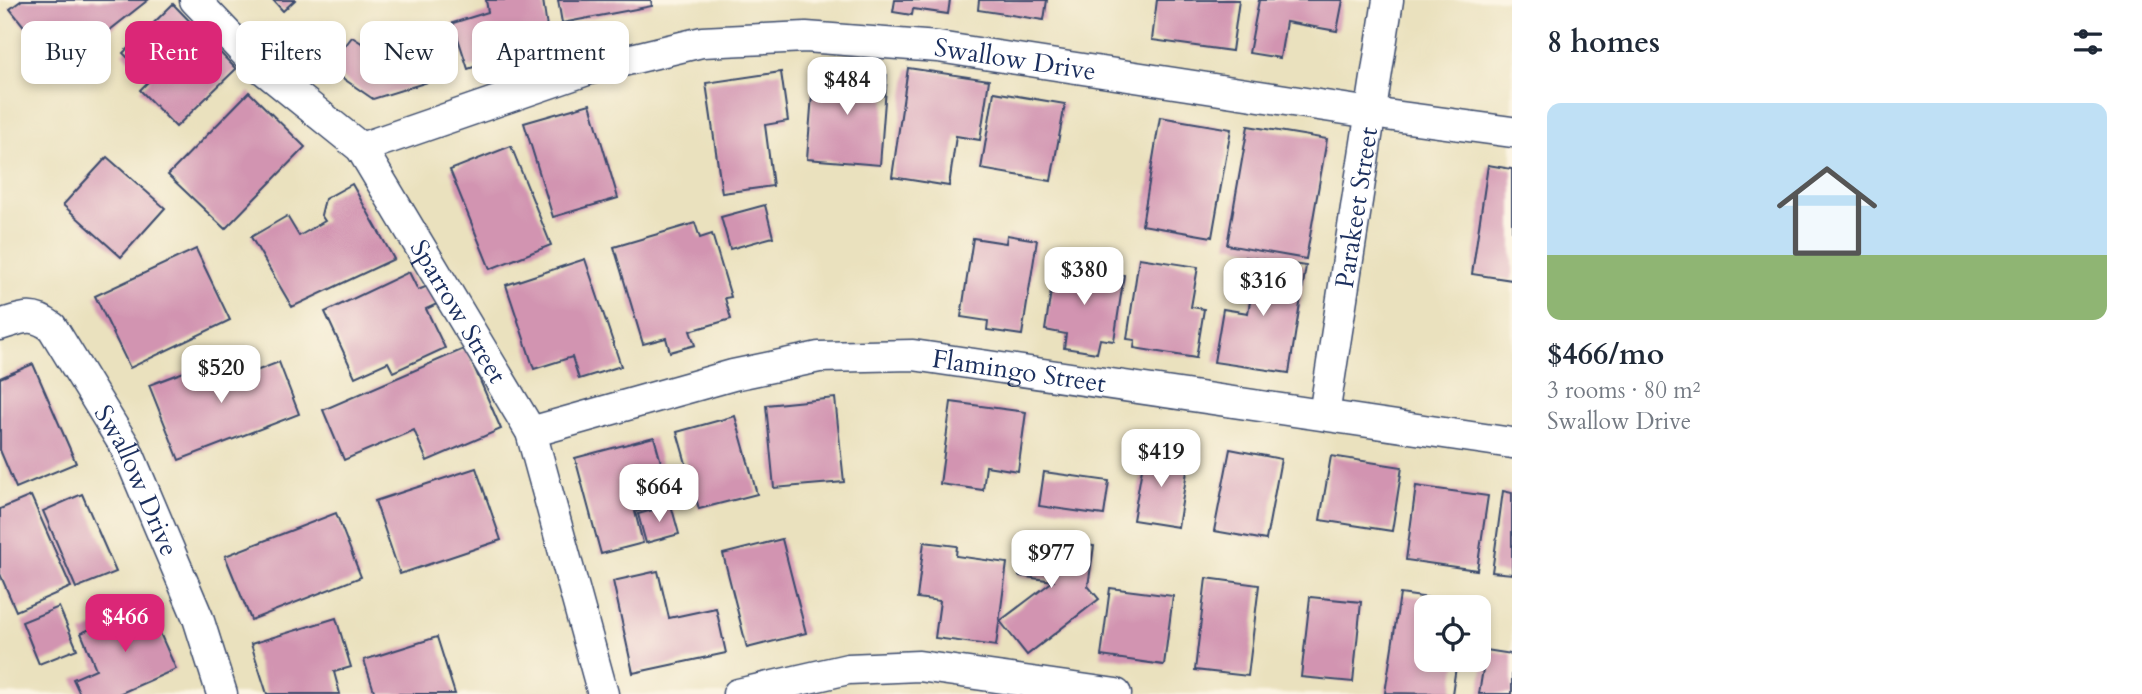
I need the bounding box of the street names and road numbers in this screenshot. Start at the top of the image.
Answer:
street label: Swallow Drive [932,29,1098,88]
street label: Parakeet Street [1326,124,1386,291]
street label: Sparrow Street [402,233,515,389]
street label: Flamingo Street [930,341,1108,401]
street label: Swallow Drive [86,398,187,561]

